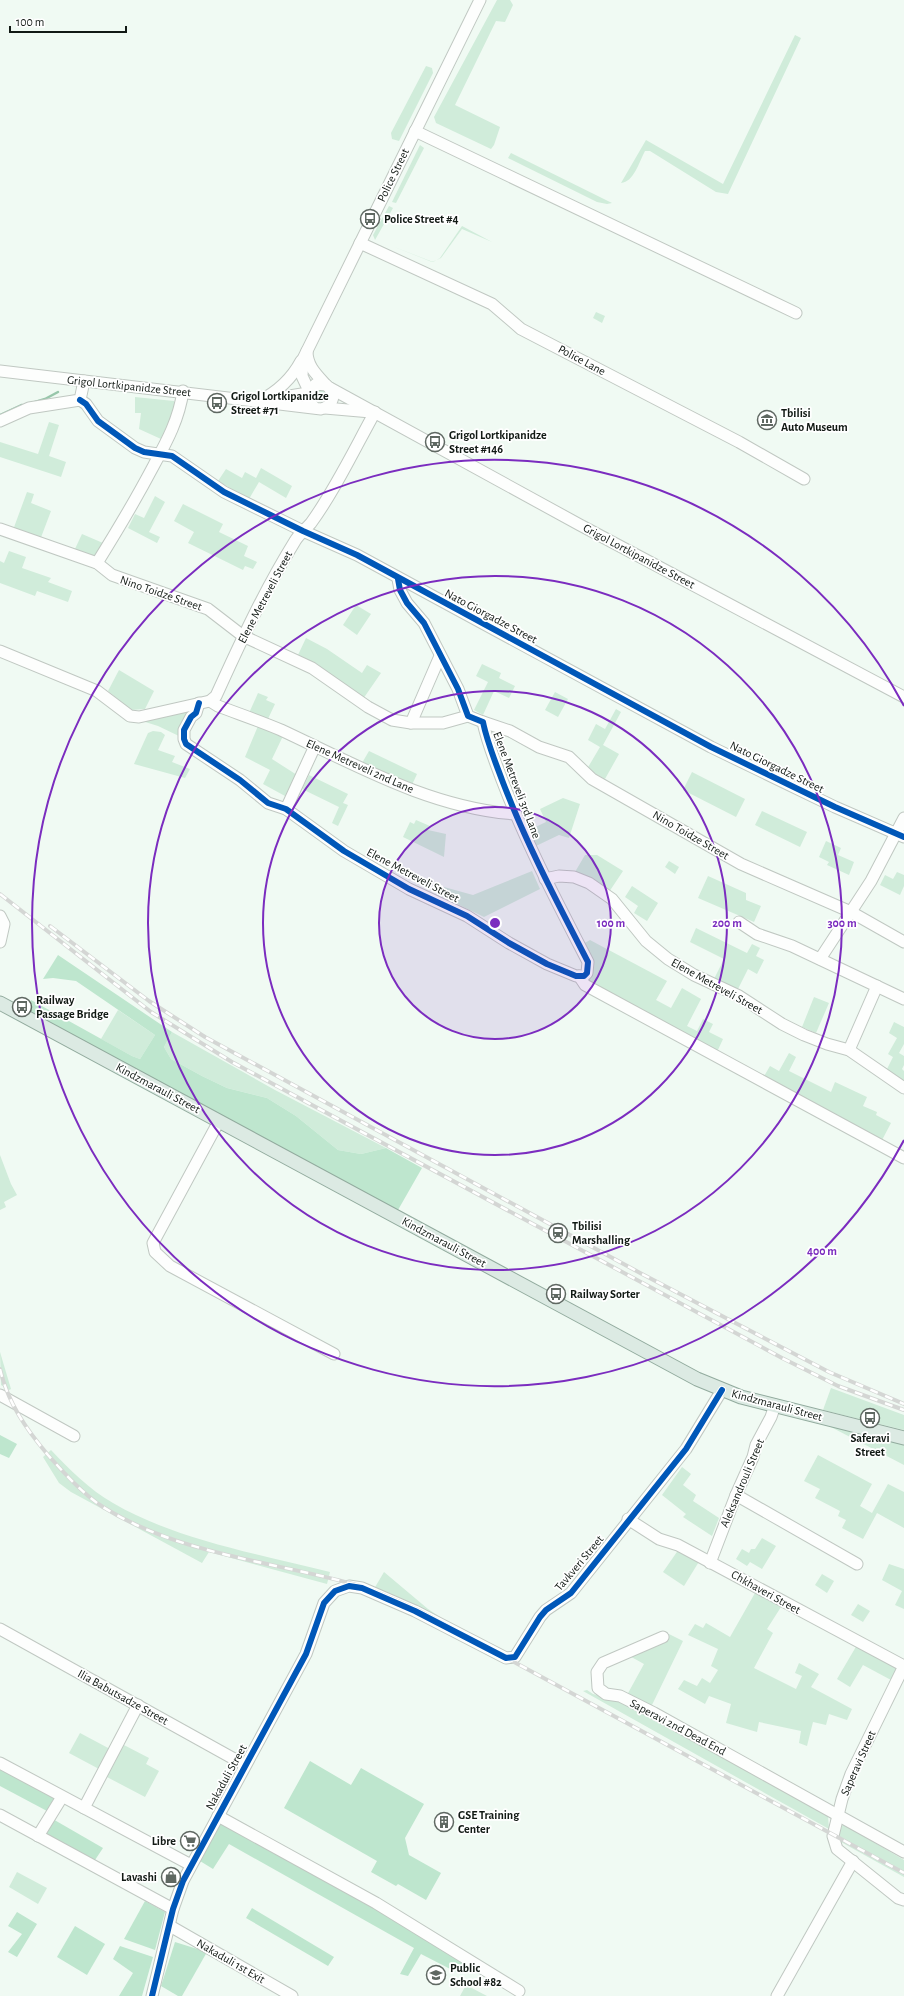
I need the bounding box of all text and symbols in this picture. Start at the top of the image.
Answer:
scale bar [10,8,126,34]
text: 100 m [16,16,44,28]
street label: Police Street [375,146,411,204]
bus stop icon: Police Street #4 [359,208,381,230]
place label: Police Street #4 [384,213,459,225]
street label: Police Lane [556,343,608,377]
street label: Grigol Lortkipanidze Street [66,374,192,398]
place label: Grigol Lortkipanidze Street #71 [231,390,329,416]
bus stop icon: Grigol Lortkipanidze Street #71 [206,392,228,414]
place label: Tbilisi Auto Museum [781,407,848,433]
museum icon: Tbilisi Auto Museum [756,409,778,431]
place label: Grigol Lortkipanidze Street #146 [449,429,547,455]
bus stop icon: Grigol Lortkipanidze Street #146 [424,431,446,453]
street label: Grigol Lortkipanidze Street [581,521,697,591]
street label: Elene Metreveli Street [236,549,294,645]
street label: Nino Toidze Street [118,573,204,613]
street label: Nato Giorgadze Street [443,587,539,645]
street label: Elene Metreveli 3rd Lane [491,730,543,840]
street label: Elene Metreveli 2nd Lane [304,737,416,795]
street label: Nato Giorgadze Street [728,739,826,795]
street label: Nino Toidze Street [651,808,731,862]
street label: Elene Metreveli Street [365,846,461,904]
centre of rings [488,916,502,930]
text: 100 m [597,917,625,929]
text: 200 m [712,917,742,929]
text: 300 m [827,917,857,929]
street label: Elene Metreveli Street [669,956,765,1016]
place label: Railway Passage Bridge [36,994,109,1020]
bus stop icon: Railway Passage Bridge [11,996,33,1018]
street label: Kindzmarauli Street [114,1061,202,1115]
street label: Kindzmarauli Street [400,1215,488,1269]
place label: Tbilisi Marshalling [572,1220,631,1246]
station icon: Tbilisi Marshalling [547,1222,569,1244]
text: 400 m [807,1245,837,1257]
bus stop icon: Railway Sorter [545,1283,567,1305]
place label: Railway Sorter [570,1288,641,1301]
street label: Kindzmarauli Street [730,1387,824,1423]
bus stop icon: Saferavi Street [859,1407,881,1429]
place label: Saferavi Street [850,1432,890,1458]
street label: Aleksandrouli Street [718,1437,766,1529]
street label: Tavkveri Street [552,1533,606,1593]
street label: Chkhaveri Street [729,1568,803,1616]
street label: Ilia Babutsadze Street [76,1667,170,1727]
street label: Saperavi 2nd Dead End [628,1697,728,1757]
street label: Saperavi Street [838,1728,878,1797]
street label: Nakaduli Street [203,1742,249,1812]
place label: GSE Training Center [458,1809,520,1835]
building icon: GSE Training Center [433,1811,455,1833]
supermarket icon: Libre [179,1830,201,1852]
place label: Libre [152,1835,176,1847]
shop icon: Lavashi [160,1866,182,1888]
place label: Lavashi [121,1871,157,1883]
street label: Nakaduli 1st Exit [195,1937,267,1985]
place label: Public School #82 [450,1962,502,1988]
school or university icon: Public School #82 [425,1964,447,1986]

